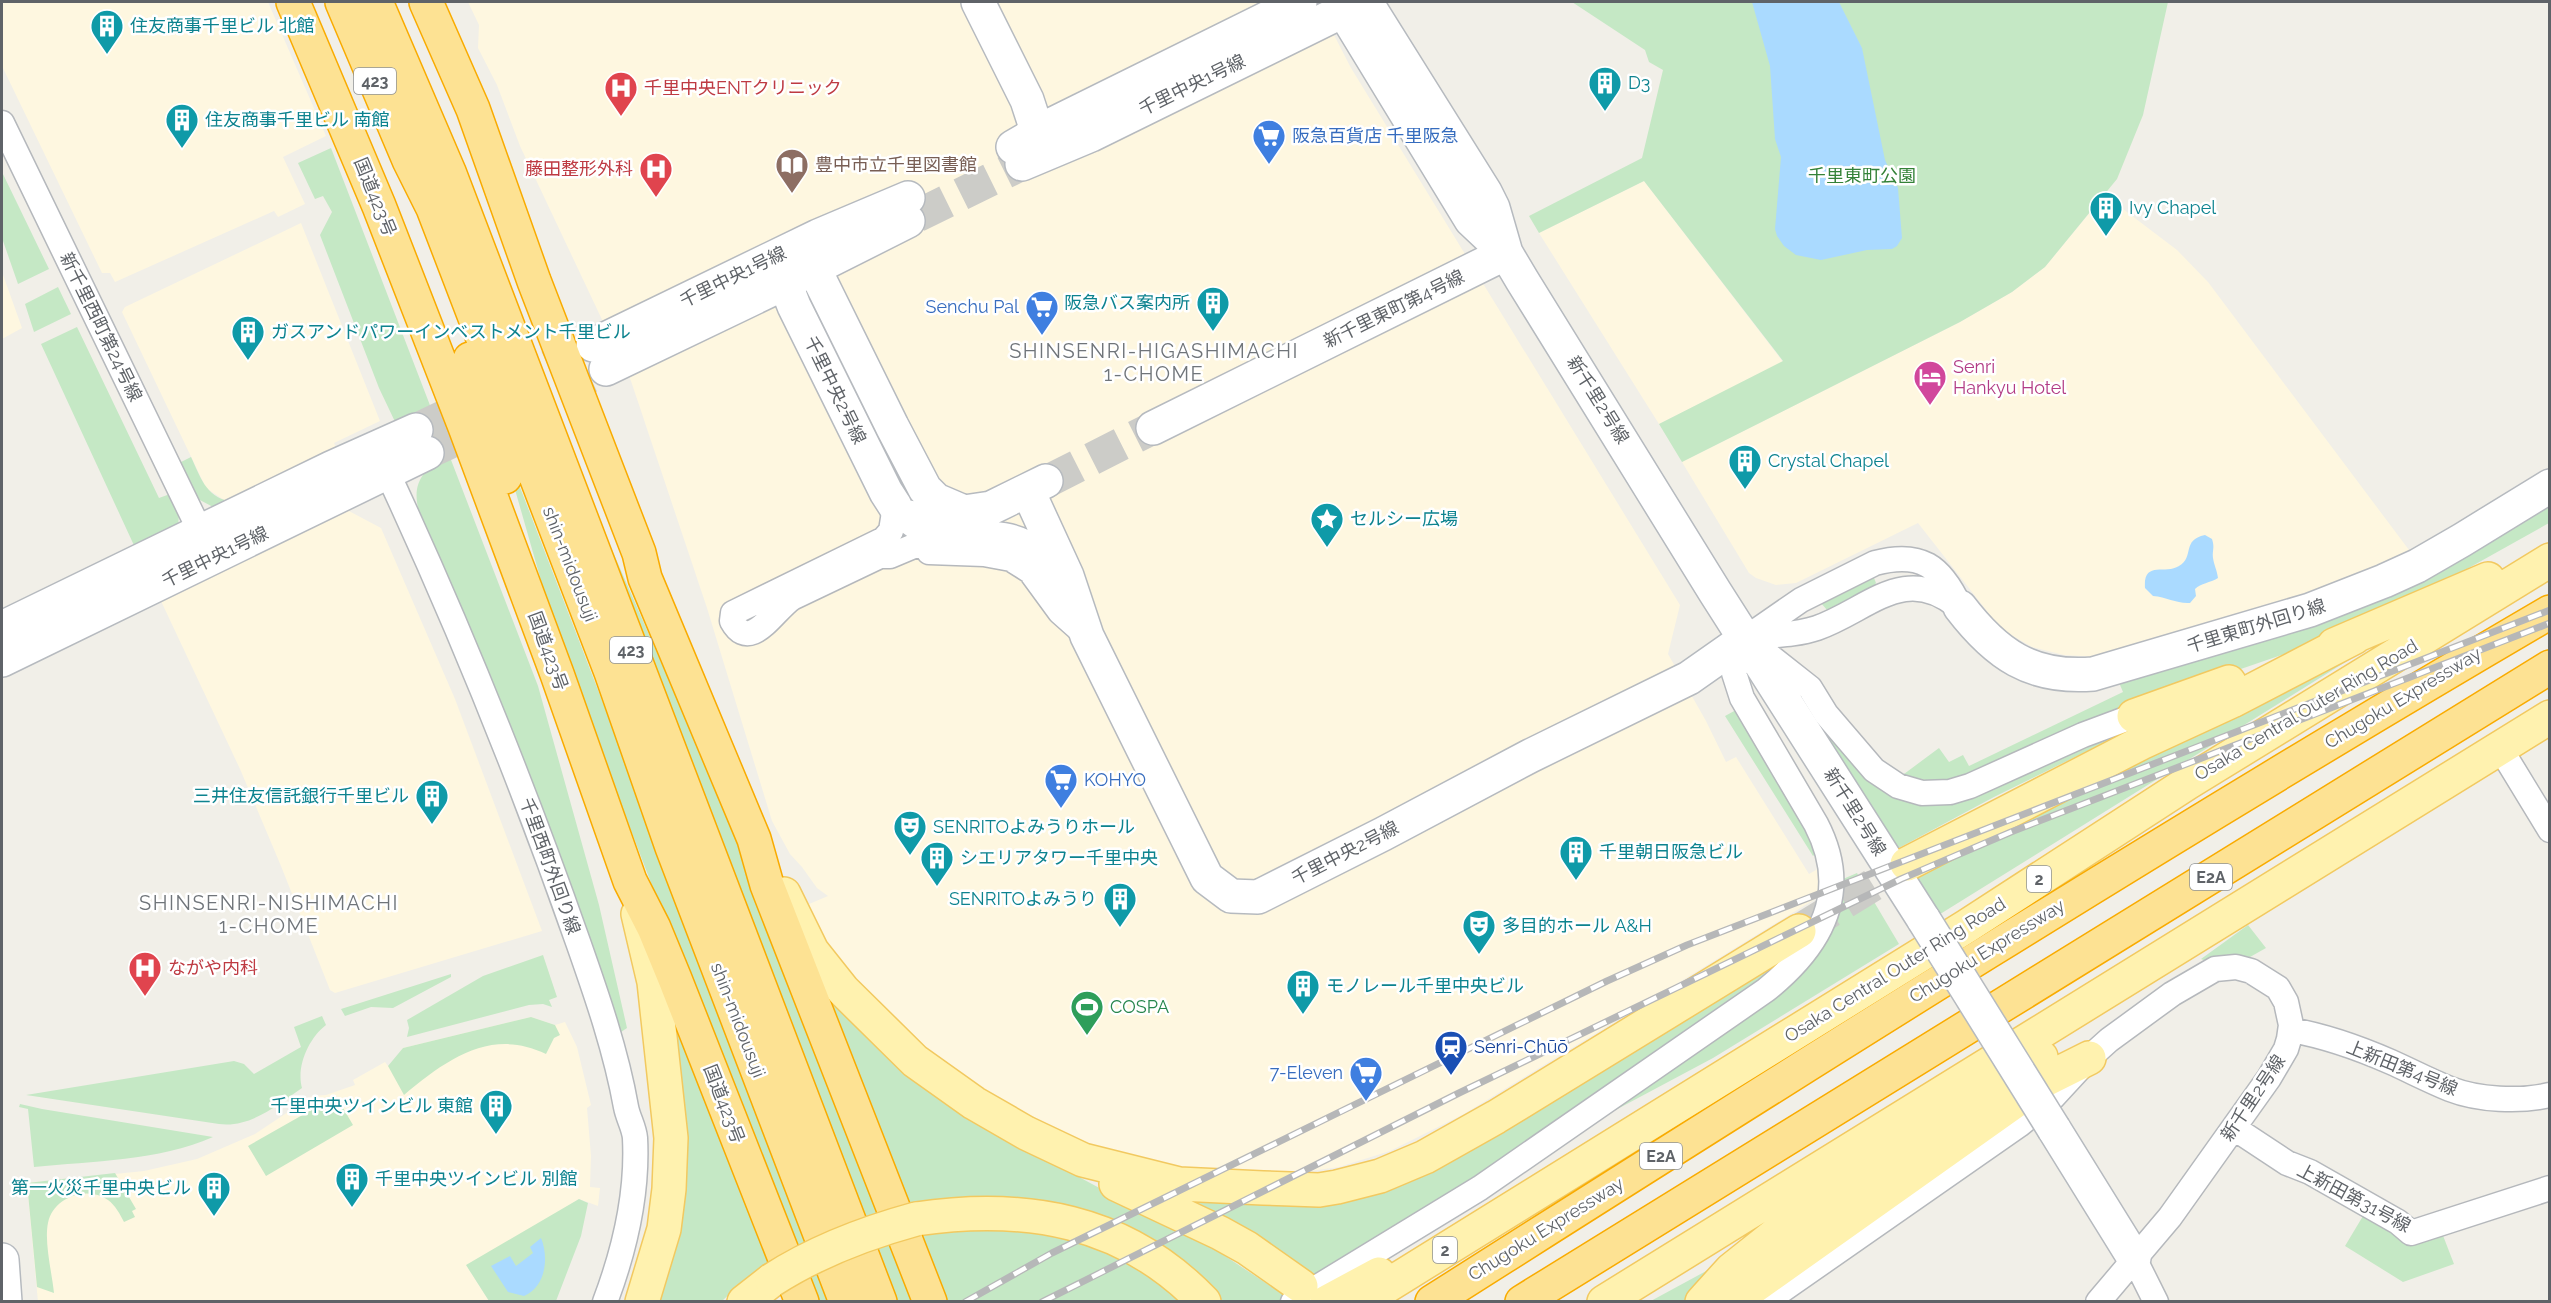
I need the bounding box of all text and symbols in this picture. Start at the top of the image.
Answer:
building icon: 住友商事千里ビル 北館 [89,8,125,55]
place label: 住友商事千里ビル 北館 [130,15,315,36]
street label: 千里中央1号線 [1135,50,1248,119]
building icon: D3 [1587,65,1623,112]
road number: 423 [354,68,396,94]
hospital icon: 千里中央ENTクリニック [603,70,639,117]
place label: D3 [1628,72,1650,93]
place label: 千里中央ENTクリニック [644,77,842,98]
building icon: 住友商事千里ビル 南館 [164,102,200,149]
place label: 住友商事千里ビル 南館 [205,109,390,130]
supermarket icon: 阪急百貨店 千里阪急 [1251,118,1287,165]
place label: 阪急百貨店 千里阪急 [1292,125,1459,146]
library icon: 豊中市立千里図書館 [774,147,810,194]
hospital icon: 藤田整形外科 [638,151,674,198]
street label: 国道423号 [350,154,401,239]
place label: 豊中市立千里図書館 [815,154,977,175]
place label: 藤田整形外科 [525,158,633,179]
park label: 千里東町公園 [1808,165,1916,186]
building icon: Ivy Chapel [2088,190,2124,237]
place label: Ivy Chapel [2129,197,2216,218]
street label: 千里中央1号線 [676,242,789,311]
street label: 新千里西町第24号線 [56,249,147,405]
street label: 新千里東町第4号線 [1320,265,1468,352]
building icon: 阪急バス案内所 [1195,285,1231,332]
supermarket icon: Senchu Pal [1024,289,1060,336]
place label: 阪急バス案内所 [1064,292,1190,313]
place label: Senchu Pal [926,296,1019,317]
building icon: ガスアンドパワーインベストメント千里ビル [230,314,266,361]
place label: ガスアンドパワーインベストメント千里ビル [271,321,631,342]
street label: 千里中央2号線 [800,332,871,447]
district label: SHINSENRI-HIGASHIMACHI 1-CHOME [1009,339,1299,386]
street label: 新千里2号線 [1563,352,1634,447]
place label: Senri Hankyu Hotel [1953,356,2066,398]
hotel icon: Senri Hankyu Hotel [1912,359,1948,406]
building icon: Crystal Chapel [1727,443,1763,490]
place label: Crystal Chapel [1768,450,1889,471]
place icon: セルシー広場 [1309,501,1345,548]
street label: shin-midousuji [539,503,602,624]
place label: セルシー広場 [1350,508,1458,529]
street label: 千里中央1号線 [158,522,271,591]
street label: 千里東町外回り線 [2184,594,2328,657]
street label: 国道423号 [524,608,573,693]
street label: Osaka Central Outer Ring Road [2190,635,2421,785]
road number: 423 [610,637,652,663]
street label: Chugoku Expressway [2321,642,2485,753]
supermarket icon: KOHYO [1043,762,1079,809]
street label: 新千里2号線 [1820,764,1891,859]
place label: KOHYO [1084,769,1146,790]
building icon: 三井住友信託銀行千里ビル [414,778,450,825]
place label: 三井住友信託銀行千里ビル [193,785,409,806]
street label: 千里西町外回り線 [516,795,585,937]
theatre icon: SENRITOよみうりホール [892,809,928,856]
place label: SENRITOよみうりホール [933,816,1135,837]
street label: 千里中央2号線 [1288,817,1402,889]
building icon: 千里朝日阪急ビル [1558,834,1594,881]
building icon: シエリアタワー千里中央 [919,840,955,887]
place label: 千里朝日阪急ビル [1599,841,1743,862]
place label: シエリアタワー千里中央 [960,847,1158,868]
road number: E2A [2190,864,2232,890]
road number: 2 [2027,866,2051,892]
building icon: SENRITOよみうり [1102,881,1138,928]
place label: SENRITOよみうり [949,888,1097,909]
district label: SHINSENRI-NISHIMACHI 1-CHOME [139,891,399,938]
street label: Osaka Central Outer Ring Road [1780,893,2009,1046]
street label: Chugoku Expressway [1905,894,2068,1007]
theatre icon: 多目的ホール A&H [1461,908,1497,955]
place label: 多目的ホール A&H [1502,915,1652,936]
hospital icon: ながや内科 [127,950,163,997]
place label: ながや内科 [168,957,258,978]
street label: shin-midousuji [707,959,770,1080]
building icon: モノレール千里中央ビル [1285,968,1321,1015]
place label: モノレール千里中央ビル [1326,975,1524,996]
sports icon: COSPA [1069,989,1105,1036]
place label: COSPA [1110,996,1169,1017]
station icon: Senri-Chūō [1433,1029,1469,1076]
place label: Senri-Chūō [1474,1036,1568,1057]
street label: 上新田第4号線 [2344,1036,2461,1099]
street label: 新千里2号線 [2216,1051,2289,1145]
supermarket icon: 7-Eleven [1348,1055,1384,1102]
street label: 国道423号 [700,1061,749,1146]
place label: 7-Eleven [1270,1062,1343,1083]
building icon: 千里中央ツインビル 東館 [478,1088,514,1135]
place label: 千里中央ツインビル 東館 [270,1095,473,1116]
road number: E2A [1640,1143,1682,1169]
street label: 上新田第31号線 [2294,1159,2414,1236]
building icon: 千里中央ツインビル 別館 [334,1161,370,1208]
place label: 千里中央ツインビル 別館 [375,1168,578,1189]
building icon: 第一火災千里中央ビル [196,1170,232,1217]
street label: Chugoku Expressway [1464,1172,1627,1285]
place label: 第一火災千里中央ビル [11,1177,191,1198]
road number: 2 [1433,1237,1457,1263]

